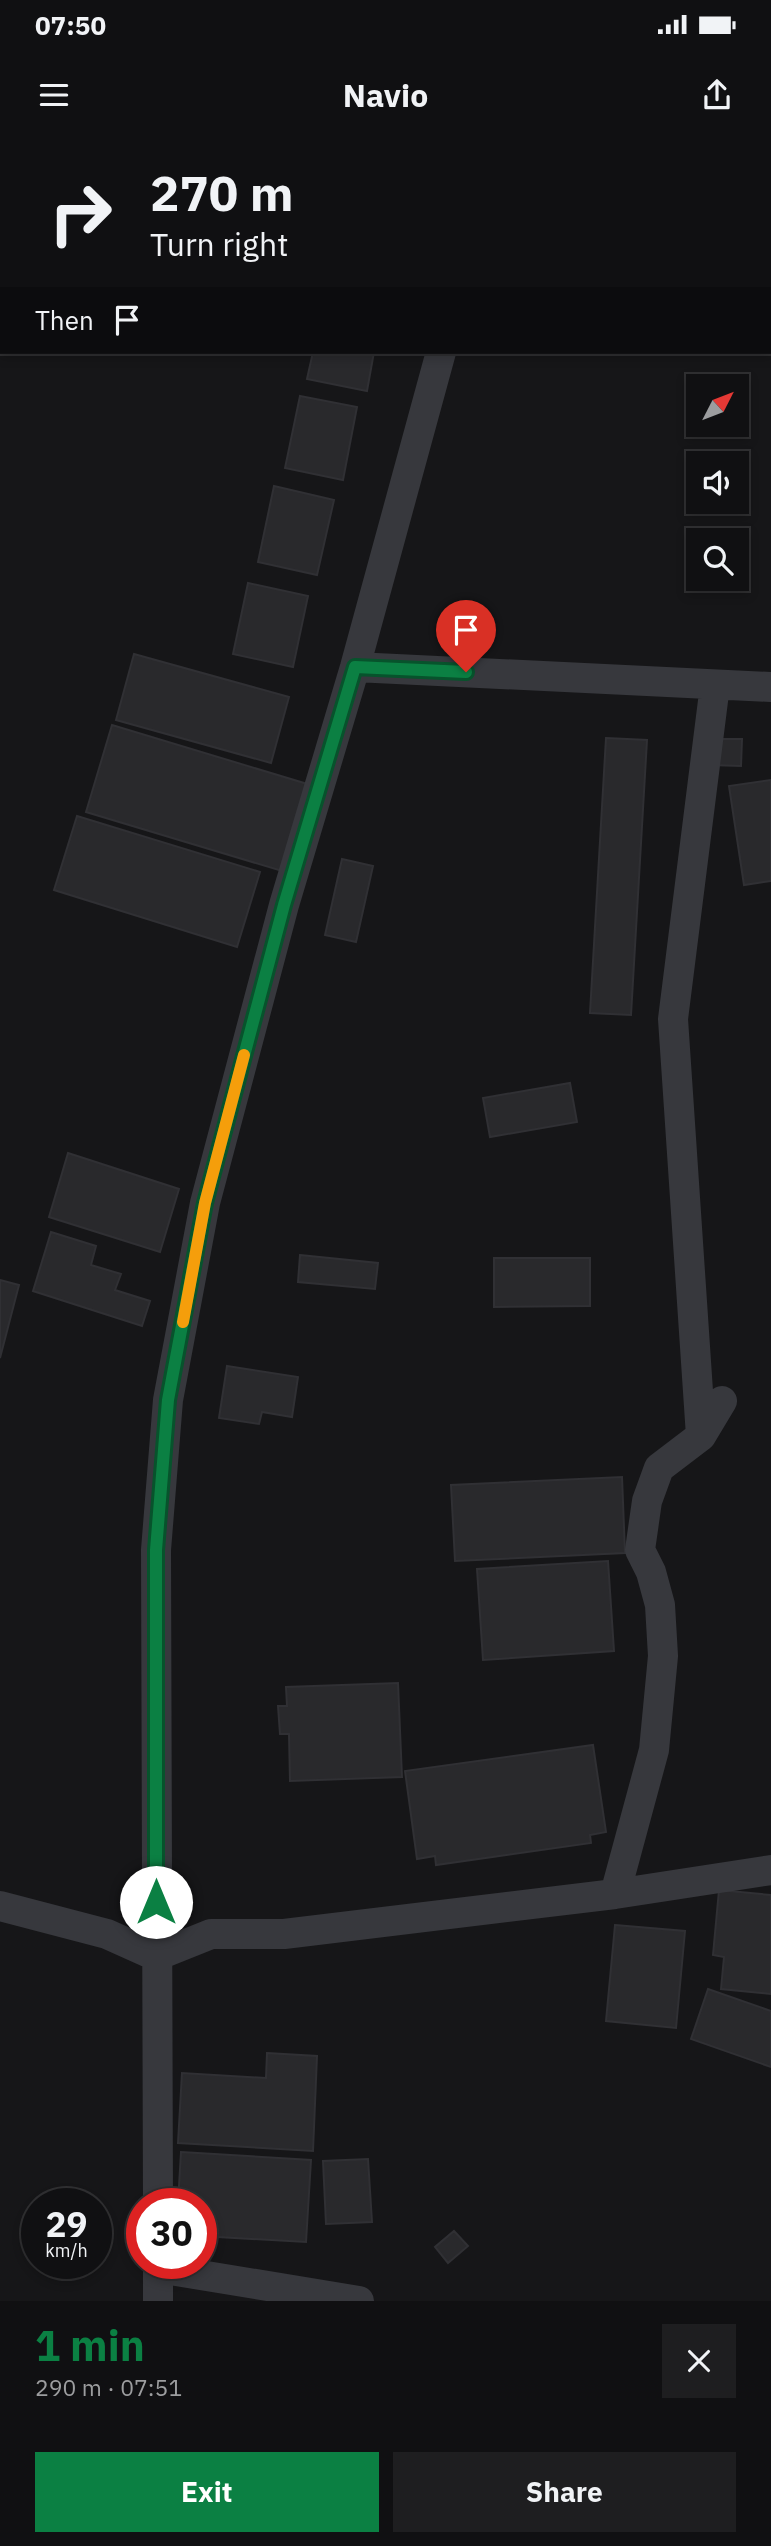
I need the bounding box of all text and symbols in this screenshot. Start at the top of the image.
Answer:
text: 07:50 [35,8,106,42]
text: Navio [343,74,428,116]
icon: menu [35,76,73,114]
icon: share [698,76,736,114]
text: 270 m [150,161,294,224]
icon: right [35,168,126,259]
text: Turn right [150,223,288,265]
icon: arrive [108,301,146,339]
text: Then [35,303,94,337]
north arrow [686,374,749,438]
map controls [686,374,749,591]
button: sound [686,451,749,514]
button: search [686,528,749,591]
pin [436,600,496,672]
icon: arrive [447,611,485,649]
position arrow [119,1865,193,1939]
speed limit sign: 30 [126,2188,217,2279]
text: 29 [45,2201,88,2247]
text: km/h [45,2239,88,2262]
text: 1 min [35,2318,145,2373]
button: close [662,2324,736,2398]
text: 290 m · 07:51 [35,2372,182,2402]
button: Exit [35,2452,379,2532]
button: Share [393,2452,736,2532]

